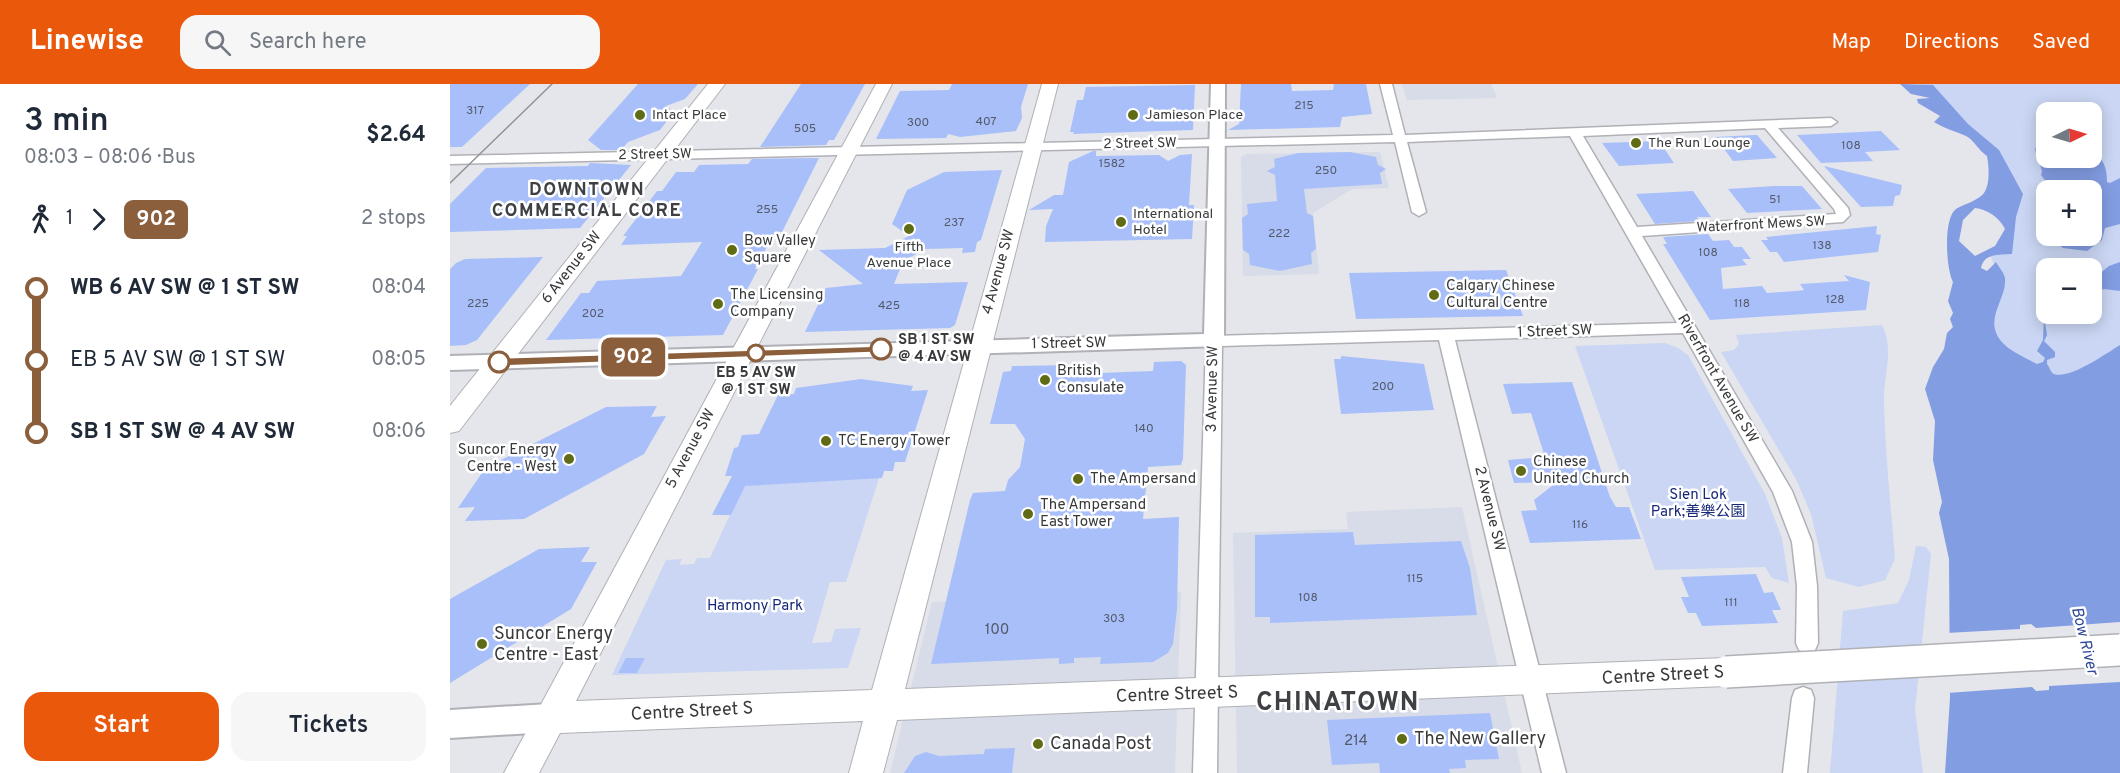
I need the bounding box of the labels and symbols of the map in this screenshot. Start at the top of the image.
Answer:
house number: 215 [1294,98,1314,114]
north arrow [2036,102,2102,168]
house number: 317 [466,103,484,119]
place label: Intact Place [652,107,727,124]
place label: Jamieson Place [1145,107,1243,124]
marker: Intact Place [633,108,647,122]
marker: Jamieson Place [1126,108,1140,122]
house number: 407 [975,114,997,130]
house number: 300 [907,115,929,131]
house number: 505 [794,121,816,137]
street label: 2 Street SW [1103,135,1177,153]
place label: The Run Lounge [1648,135,1750,152]
marker: The Run Lounge [1629,136,1643,150]
house number: 108 [1841,138,1861,154]
street label: 2 Street SW [618,146,692,164]
house number: 1582 [1099,156,1125,172]
house number: 250 [1315,163,1337,179]
district label: DOWNTOWN COMMERCIAL CORE [492,179,682,223]
house number: 51 [1769,192,1781,208]
house number: 255 [756,202,778,218]
place label: International Hotel [1133,206,1213,239]
street label: Waterfront Mews SW [1696,213,1826,237]
house number: 237 [944,215,964,231]
marker: International Hotel [1114,215,1128,229]
marker: Fifth Avenue Place [902,222,916,236]
house number: 222 [1268,226,1290,242]
street label: 4 Avenue SW [979,227,1019,317]
street label: 6 Avenue SW [538,228,606,308]
place label: Bow Valley Square [744,232,816,268]
house number: 138 [1812,238,1832,254]
place label: Fifth Avenue Place [867,239,951,272]
marker: Bow Valley Square [725,243,739,257]
house number: 108 [1698,245,1718,261]
place label: Calgary Chinese Cultural Centre [1446,277,1555,313]
place label: The Licensing Company [730,286,823,322]
marker: Calgary Chinese Cultural Centre [1427,288,1441,302]
house number: 128 [1825,292,1845,308]
house number: 225 [467,296,489,312]
house number: 118 [1734,296,1750,312]
marker: The Licensing Company [711,297,725,311]
house number: 425 [878,298,900,314]
house number: 202 [582,306,604,322]
street label: Riverfront Avenue SW [1672,311,1762,447]
street label: 1 Street SW [1517,321,1593,343]
place label: SB 1 ST SW @ 4 AV SW [898,331,975,367]
street label: 1 Street SW [1031,334,1107,354]
line badge: 902 [598,338,668,376]
marker: SB 1 ST SW @ 4 AV SW [870,338,892,360]
marker: EB 5 AV SW @ 1 ST SW [747,344,765,362]
street label: 3 Avenue SW [1203,345,1223,433]
unlabelled marker [488,351,510,373]
place label: British Consulate [1057,362,1124,398]
place label: EB 5 AV SW @ 1 ST SW [716,364,796,400]
marker: British Consulate [1038,373,1052,387]
house number: 200 [1372,379,1394,395]
street label: 5 Avenue SW [662,406,720,492]
house number: 140 [1134,421,1154,437]
place label: TC Energy Tower [838,432,950,451]
marker: TC Energy Tower [819,434,833,448]
place label: Suncor Energy Centre - West [458,441,557,477]
marker: Suncor Energy Centre - West [562,452,576,466]
place label: Chinese United Church [1533,453,1630,489]
street label: 2 Avenue SW [1469,464,1509,554]
marker: Chinese United Church [1514,464,1528,478]
place label: The Ampersand [1090,470,1196,489]
marker: The Ampersand [1071,472,1085,486]
park label: Sien Lok Park;善樂公園 [1651,486,1745,522]
place label: The Ampersand East Tower [1040,496,1146,532]
marker: The Ampersand East Tower [1021,507,1035,521]
house number: 116 [1572,517,1588,533]
house number: 115 [1407,571,1423,587]
house number: 108 [1298,590,1318,606]
house number: 111 [1724,595,1738,611]
park label: Harmony Park [707,597,803,616]
water label: Bow River [2066,605,2103,679]
house number: 303 [1103,611,1125,627]
house number: 100 [985,621,1009,640]
place label: Suncor Energy Centre - East [494,623,613,667]
marker: Suncor Energy Centre - East [475,637,489,651]
street label: Centre Street S [1601,661,1725,691]
street label: Centre Street S [1115,681,1239,709]
district label: CHINATOWN [1256,687,1420,720]
street label: Centre Street S [630,697,754,727]
place label: The New Gallery [1414,728,1546,751]
house number: 214 [1344,732,1368,751]
marker: The New Gallery [1395,732,1409,746]
place label: Canada Post [1050,733,1151,756]
marker: Canada Post [1031,737,1045,751]

